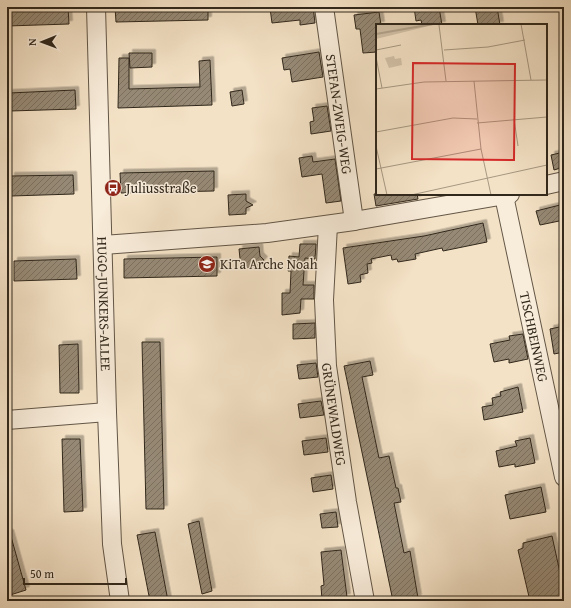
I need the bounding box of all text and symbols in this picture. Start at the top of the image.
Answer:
north arrow [22,22,62,62]
inset map [376,24,547,195]
text: N [24,38,40,46]
street label: STEFAN-ZWEIG-WEG [321,53,357,175]
bus stop icon: Juliusstraße [103,178,123,198]
place label: Juliusstraße [124,178,197,198]
street label: HUGO-JUNKERS-ALLEE [92,236,116,371]
school or university icon: KiTa Arche Noah [197,254,217,274]
place label: KiTa Arche Noah [220,254,318,274]
street label: TISCHBEINWEG [515,290,553,384]
street label: GRÜNEWALDWEG [317,362,352,467]
scale bar [24,560,126,586]
text: 50 m [30,565,54,582]

